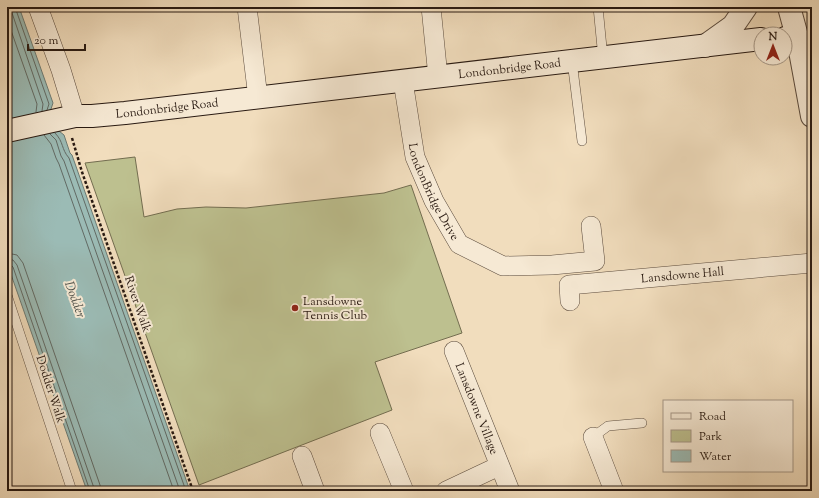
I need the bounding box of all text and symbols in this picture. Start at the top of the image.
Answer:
scale bar [28,26,85,52]
north arrow [753,26,793,66]
text: N [768,29,778,45]
text: 20 m [34,32,59,50]
street label: Londonbridge Road [457,54,562,84]
street label: Londonbridge Road [115,94,220,124]
street label: LondonBridge Drive [403,142,463,245]
street label: Lansdowne Hall [640,263,726,288]
street label: River Walk [119,274,155,335]
water label: Dodder [59,279,89,321]
place label: Lansdowne Tennis Club [303,293,368,325]
marker: Lansdowne Tennis Club [290,303,300,313]
street label: Dodder Walk [31,353,70,426]
street label: Lansdowne Village [450,360,503,458]
legend [663,400,793,472]
text: Road [699,408,726,426]
text: Park [699,428,722,446]
text: Water [699,448,732,466]

